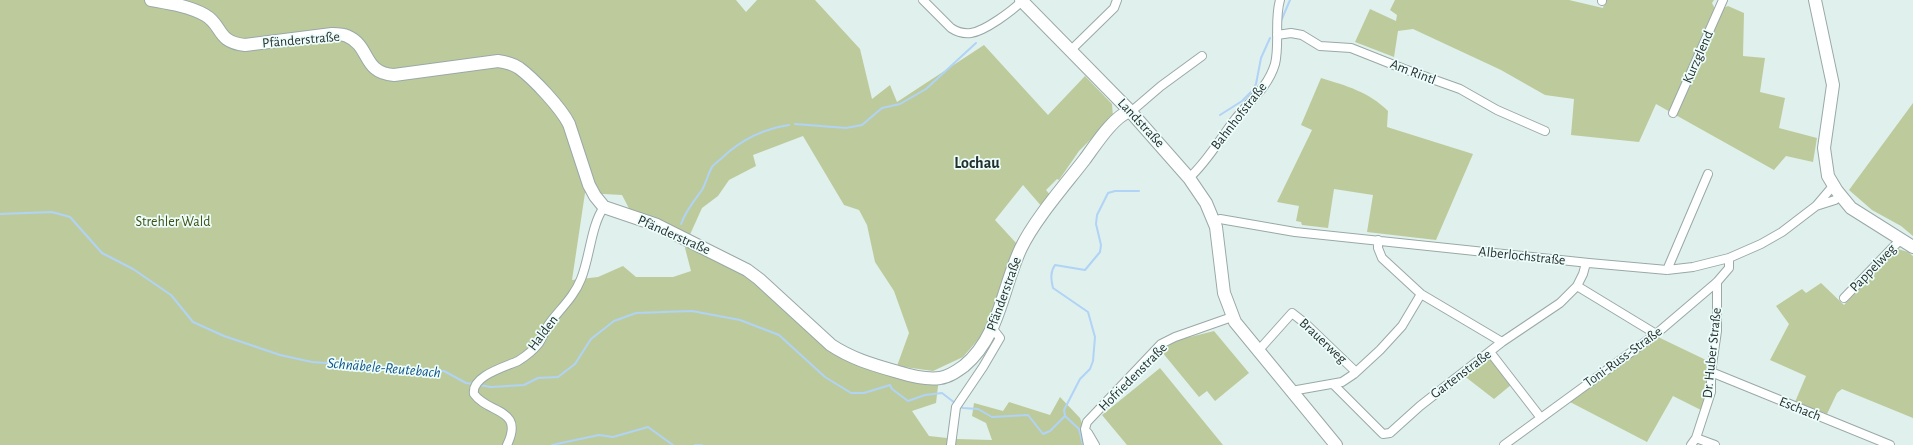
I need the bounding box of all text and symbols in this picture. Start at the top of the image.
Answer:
street label: Pfänderstraße [261,28,341,52]
street label: Kurzglend [1679,28,1717,86]
street label: Am Rintl [1388,56,1438,88]
street label: Bahnhofstraße [1207,79,1271,153]
street label: Landstraße [1114,95,1168,151]
district label: Lochau [954,153,1000,173]
street label: Pfänderstraße [635,211,713,259]
park label: Strehler Wald [136,214,210,230]
street label: Pappelweg [1846,241,1900,295]
street label: Alberlochstraße [1478,243,1566,269]
street label: Pfänderstraße [983,255,1025,333]
street label: Dr. Huber Straße [1699,307,1725,399]
street label: Halden [524,312,562,354]
street label: Brauerweg [1296,315,1350,367]
street label: Toni-Russ-Straße [1581,323,1665,391]
street label: Hofriedenstraße [1095,339,1171,415]
street label: Gartenstraße [1427,346,1495,402]
water label: Schnäbele-Reutebach [327,354,441,382]
street label: Eschach [1777,393,1823,425]

